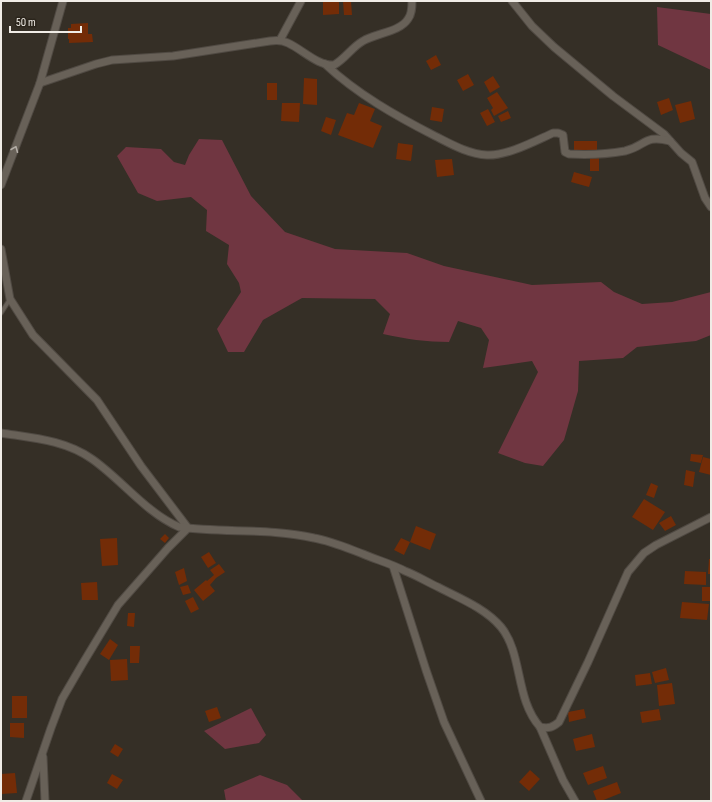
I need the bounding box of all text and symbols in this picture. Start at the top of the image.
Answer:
scale bar [10,8,81,34]
text: 50 m [16,15,36,30]
one-way arrow [11,145,19,152]

